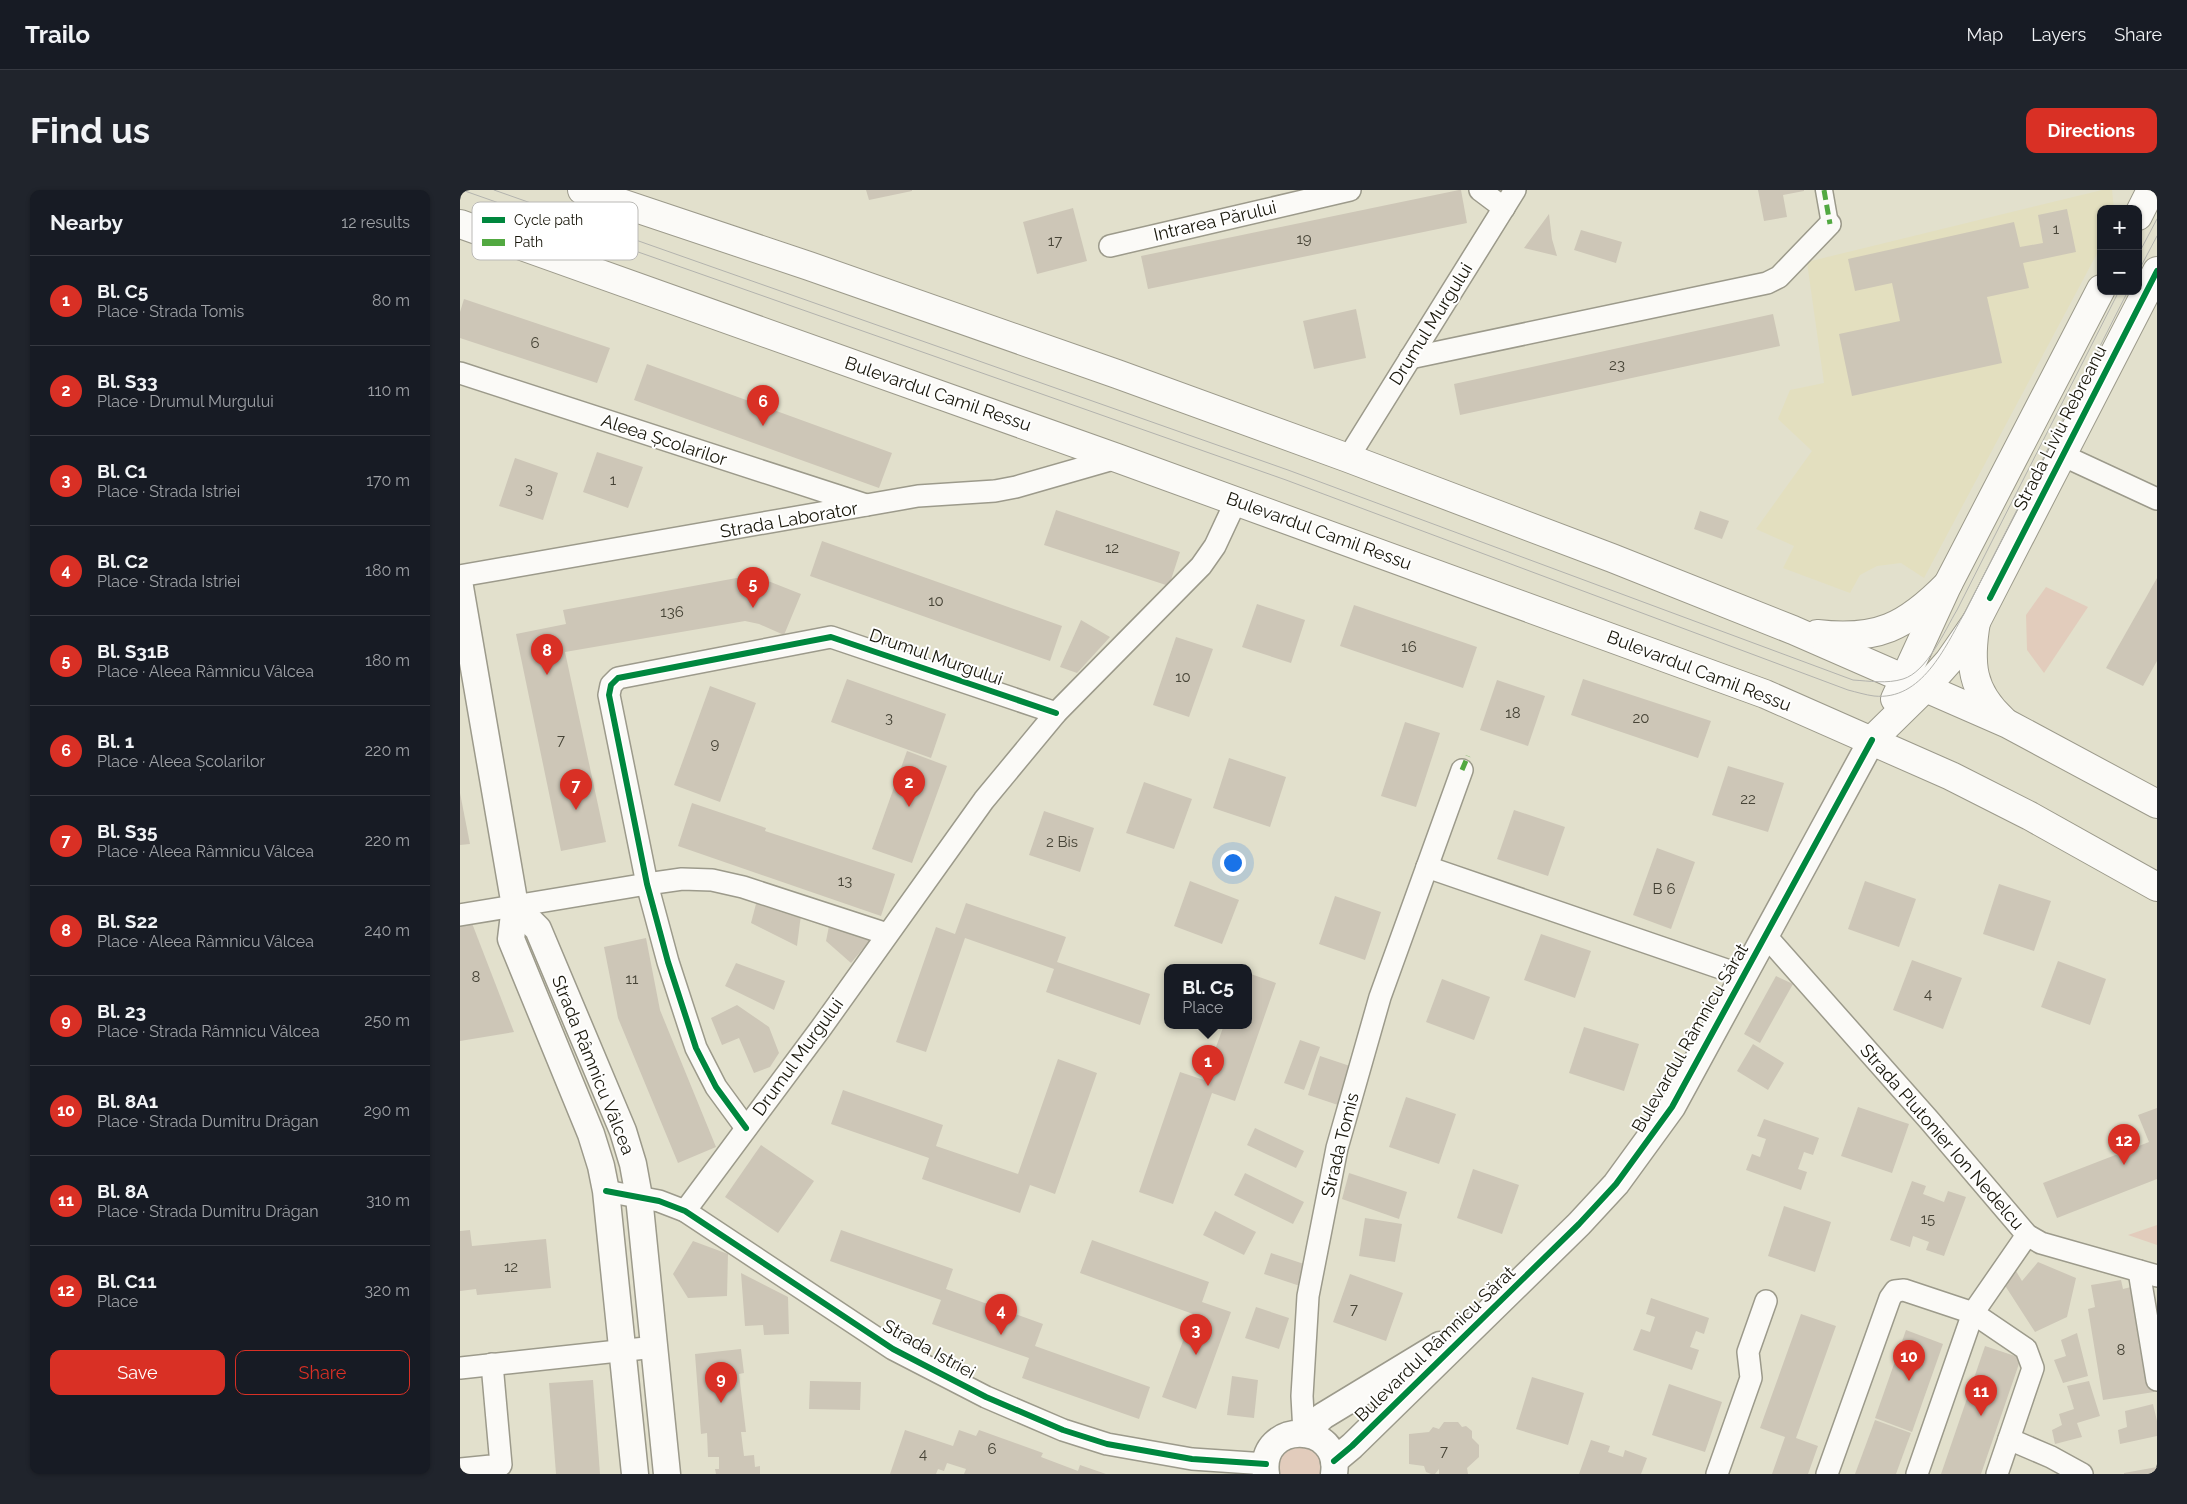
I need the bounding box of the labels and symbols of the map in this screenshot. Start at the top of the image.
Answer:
street label: Intrarea Părului [1151,196,1278,245]
legend [472,202,638,260]
text: Cycle path [514,212,583,228]
house number: 1 [2053,220,2060,238]
house number: 19 [1296,230,1312,248]
house number: 17 [1048,232,1062,250]
text: Path [514,234,543,250]
street label: Drumul Murgului [1385,259,1477,389]
house number: 6 [530,334,540,352]
street label: Strada Liviu Rebreanu [2009,342,2110,514]
street label: Bulevardul Camil Ressu [842,352,1034,435]
house number: 23 [1609,356,1625,374]
pin: 6 [747,385,779,426]
street label: Aleea Școlarilor [599,409,730,470]
house number: 1 [610,471,617,489]
house number: 3 [525,480,533,498]
street label: Bulevardul Camil Ressu [1224,487,1415,574]
street label: Strada Laborator [718,497,860,542]
house number: 12 [1105,539,1119,557]
pin: 5 [737,567,769,608]
house number: 10 [928,592,944,610]
house number: 136 [660,603,684,621]
street label: Drumul Murgului [867,624,1006,689]
street label: Bulevardul Camil Ressu [1604,626,1794,715]
pin: 8 [531,634,563,675]
house number: 16 [1401,638,1417,656]
house number: 10 [1175,668,1191,686]
house number: 18 [1505,704,1521,722]
house number: 3 [885,709,893,727]
house number: 20 [1633,709,1650,727]
house number: 7 [557,731,565,749]
house number: 9 [711,735,720,753]
pin: 2 [893,766,925,807]
pin: 7 [560,769,592,810]
house number: 22 [1740,790,1756,808]
house number: 2 Bis [1046,833,1078,851]
your location [1220,850,1246,876]
house number: 13 [838,872,852,890]
house number: B 6 [1653,880,1675,898]
street label: Bulevardul Râmnicu Sărat [1627,940,1752,1136]
house number: 8 [472,968,481,986]
house number: 11 [626,970,639,988]
street label: Strada Râmnicu Vâlcea [548,972,639,1158]
house number: 4 [1924,985,1932,1003]
street label: Drumul Murgului [748,994,847,1119]
street label: Strada Plutonier Ion Nedelcu [1856,1040,2029,1234]
pin: 1 [1192,1045,1224,1086]
street label: Strada Tomis [1316,1090,1363,1199]
pin: 12 [2108,1124,2140,1165]
house number: 15 [1921,1210,1935,1228]
house number: 12 [504,1258,518,1276]
street label: Bulevardul Râmnicu Sărat [1350,1262,1519,1426]
pin: 4 [985,1294,1017,1335]
house number: 7 [1350,1300,1358,1318]
pin: 3 [1180,1314,1212,1355]
street label: Strada Istriei [879,1315,979,1383]
pin: 10 [1893,1340,1925,1381]
house number: 8 [2117,1341,2126,1359]
pin: 9 [705,1362,737,1403]
pin: 11 [1965,1375,1997,1416]
house number: 6 [987,1440,997,1458]
house number: 7 [1440,1442,1448,1460]
house number: 4 [919,1445,927,1463]

